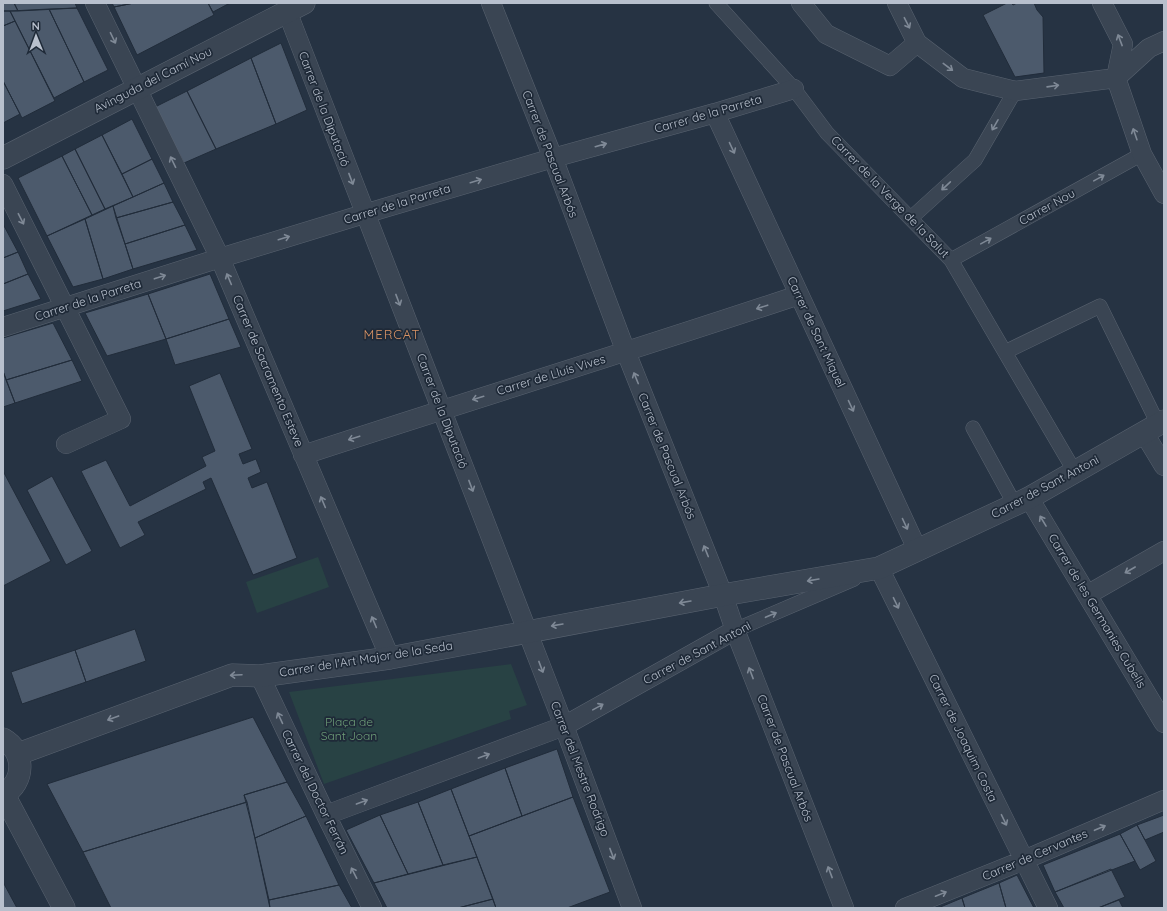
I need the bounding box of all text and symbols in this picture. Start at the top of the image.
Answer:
north arrow [16,16,56,56]
one-way arrow [904,17,911,29]
text: N [32,19,40,33]
one-way arrow [109,32,117,44]
one-way arrow [1115,34,1123,46]
street label: Avinguda del Camí Nou [91,43,214,116]
street label: Carrer de la Diputació [296,49,353,168]
one-way arrow [943,62,954,71]
one-way arrow [1046,82,1059,90]
street label: Carrer de Pascual Arbós [519,88,582,220]
street label: Carrer de la Parreta [653,91,763,136]
one-way arrow [991,119,999,131]
one-way arrow [1131,128,1138,141]
street label: Carrer de la Verge de la Salut [828,133,953,261]
one-way arrow [594,140,607,148]
one-way arrow [729,142,736,154]
one-way arrow [169,156,176,168]
one-way arrow [347,172,355,184]
one-way arrow [1093,173,1105,181]
one-way arrow [469,177,482,184]
street label: Carrer de la Parreta [342,180,452,227]
one-way arrow [941,181,951,191]
street label: Carrer Nou [1016,185,1077,228]
one-way arrow [18,212,25,224]
one-way arrow [278,234,291,241]
one-way arrow [979,236,991,244]
one-way arrow [154,273,167,280]
one-way arrow [224,274,232,286]
street label: Carrer de Sant Miquel [784,274,849,390]
street label: Carrer de la Parreta [33,275,143,324]
street label: Carrer de Sacramento Esteve [230,293,307,449]
one-way arrow [395,293,403,305]
one-way arrow [756,304,768,312]
district label: MERCAT [364,326,420,342]
street label: Carrer de la Diputació [414,351,471,470]
street label: Carrer de Lluís Vives [495,351,607,398]
one-way arrow [632,373,639,385]
street label: Carrer de Pascual Arbós [635,390,700,522]
one-way arrow [472,395,485,402]
one-way arrow [848,400,855,412]
one-way arrow [348,435,361,442]
street label: Carrer de Sant Antoni [988,452,1101,521]
one-way arrow [467,479,475,491]
one-way arrow [319,497,326,509]
one-way arrow [1039,515,1047,527]
one-way arrow [902,518,909,530]
street label: Carrer de les Germanies Cubells [1045,531,1150,691]
one-way arrow [701,545,709,557]
one-way arrow [1124,567,1136,575]
one-way arrow [807,576,820,584]
one-way arrow [893,597,900,609]
one-way arrow [679,598,692,606]
one-way arrow [764,611,776,618]
one-way arrow [370,616,378,628]
street label: Carrer de Sant Antoni [640,618,753,687]
one-way arrow [551,622,564,630]
street label: Carrer de l'Art Major de la Seda [278,637,454,680]
one-way arrow [538,661,545,673]
one-way arrow [747,667,755,679]
street label: Carrer de Joaquim Costa [926,671,1001,804]
one-way arrow [229,672,242,679]
street label: Carrer de Pascual Arbós [754,692,817,824]
street label: Carrer del Mestre Rodrigo [548,699,613,839]
one-way arrow [592,703,604,711]
one-way arrow [276,712,283,724]
park label: Plaça de Sant Joan [321,714,377,743]
one-way arrow [108,715,120,723]
street label: Carrer del Doctor Ferrán [279,727,352,857]
one-way arrow [477,752,489,760]
one-way arrow [356,797,368,805]
one-way arrow [1001,814,1008,826]
one-way arrow [1094,823,1106,831]
street label: Carrer de Cervantes [980,825,1090,883]
one-way arrow [608,848,616,860]
one-way arrow [825,866,833,878]
one-way arrow [350,867,358,879]
one-way arrow [935,889,947,897]

